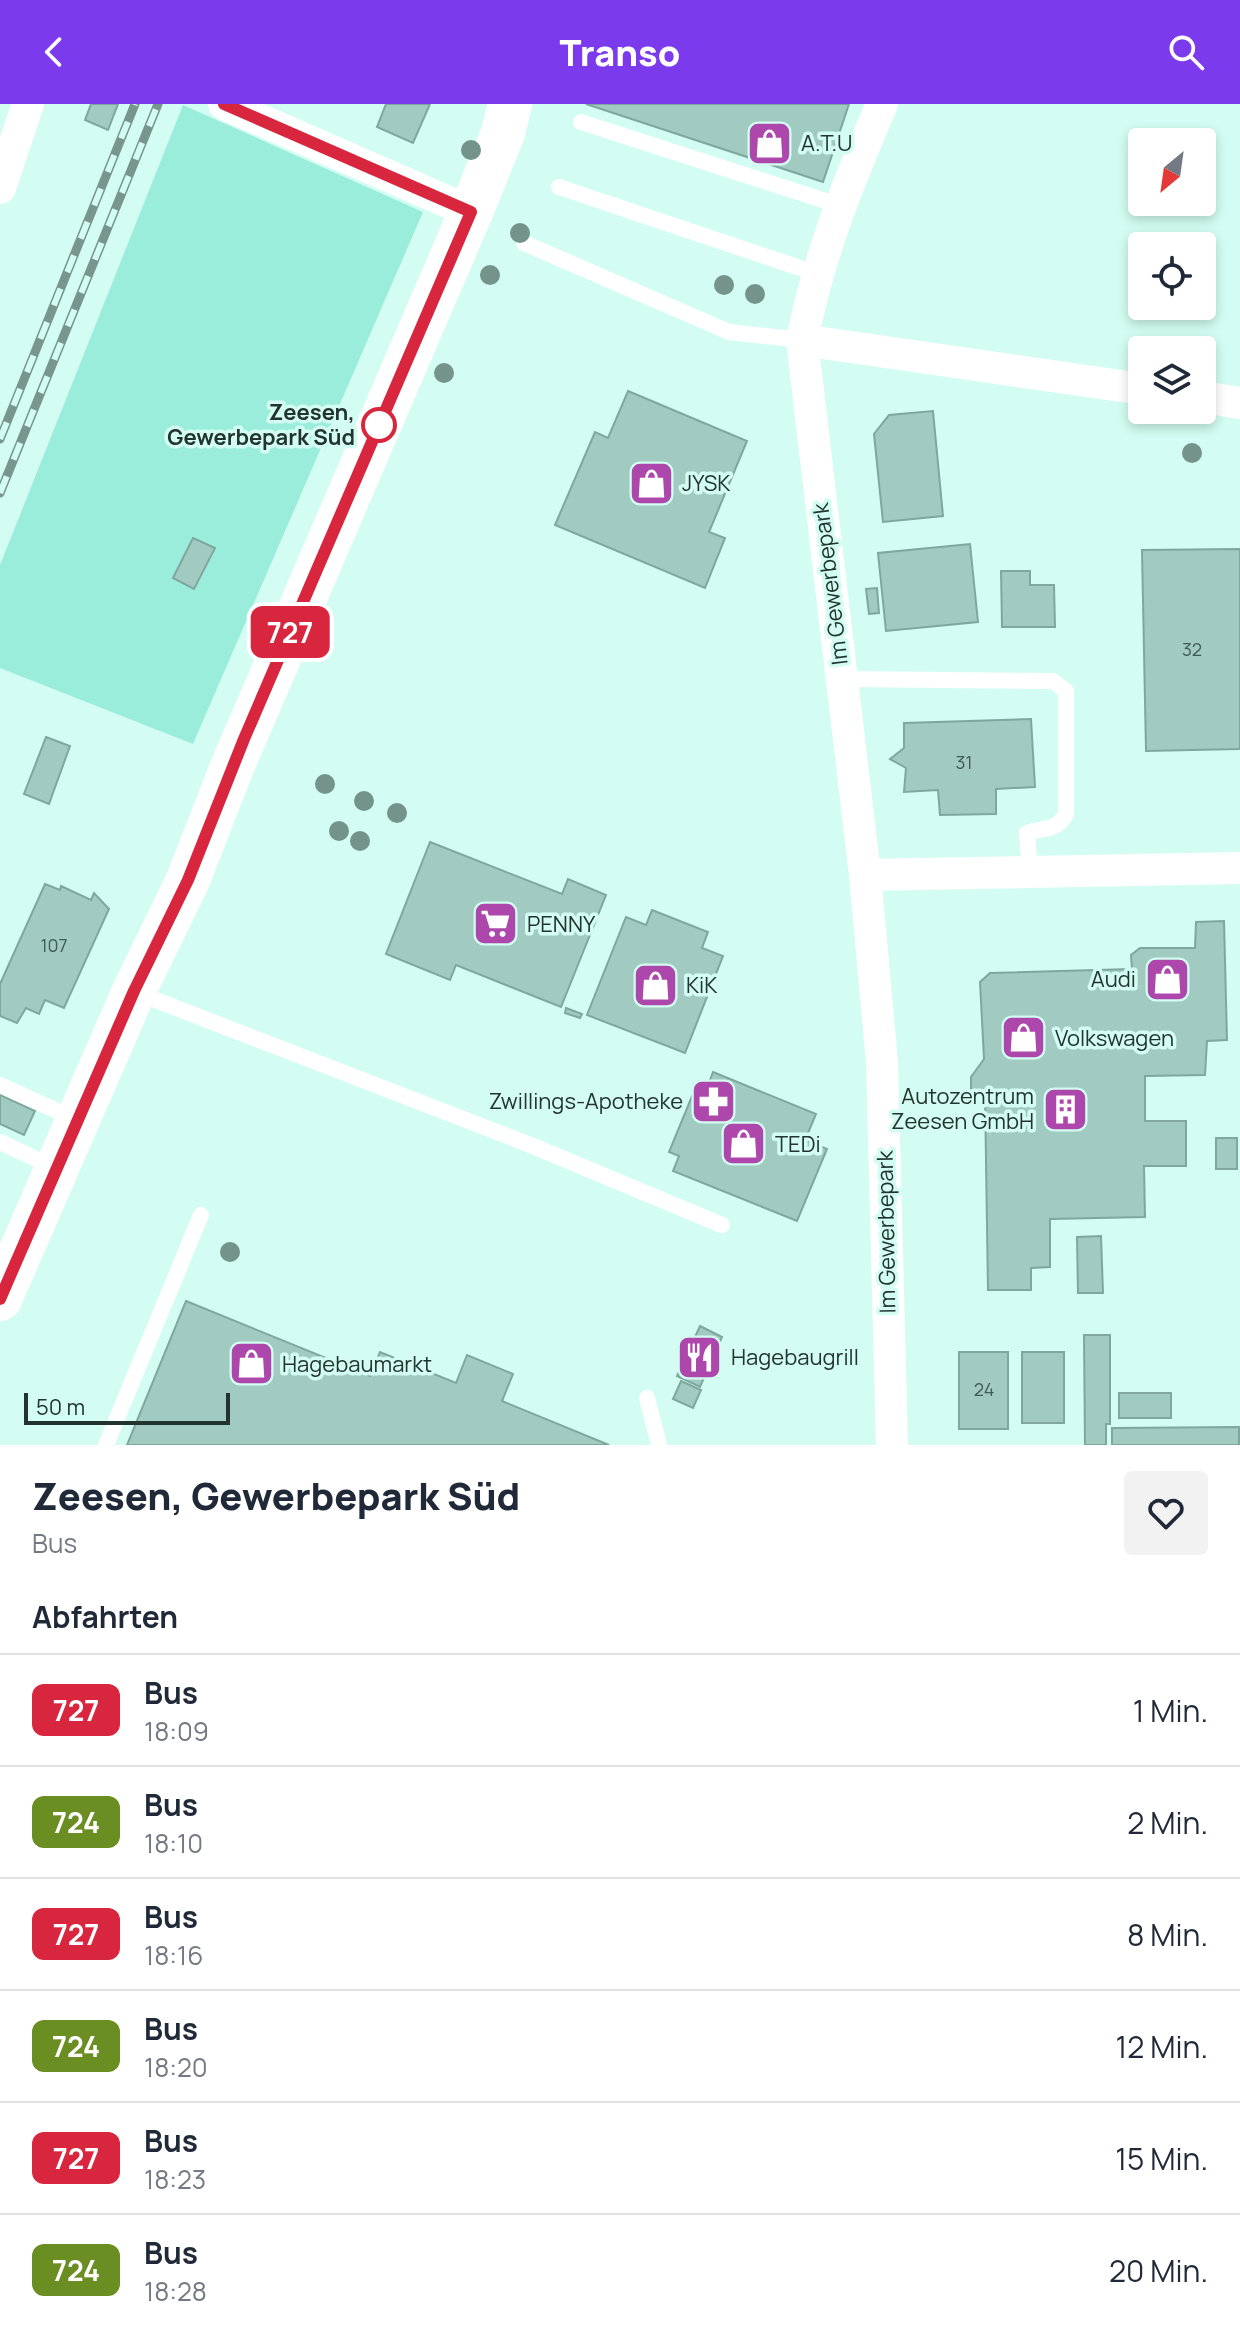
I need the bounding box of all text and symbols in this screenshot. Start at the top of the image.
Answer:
text: Transo [560,28,680,77]
icon: back [32,30,76,74]
icon: search [1164,30,1208,74]
shop icon: A.T.U [746,119,794,167]
place label: A.T.U [801,128,852,158]
north arrow [1128,128,1216,216]
map controls [1128,128,1216,424]
button: locate [1128,232,1216,320]
button: layers [1128,336,1216,424]
place label: Zeesen, Gewerbepark Süd [167,397,355,452]
marker: Zeesen, Gewerbepark Süd [362,408,396,442]
shop icon: JYSK [627,459,675,507]
place label: JYSK [682,468,731,498]
street label: Im Gewerbepark [805,500,855,667]
line badge: 727 [244,606,336,658]
text: 727 [267,613,313,651]
house number: 32 [1182,637,1202,661]
house number: 31 [956,750,972,774]
supermarket icon: PENNY [472,900,520,948]
place label: PENNY [527,909,596,939]
house number: 107 [40,933,68,957]
shop icon: Audi [1143,955,1191,1003]
shop icon: KiK [631,961,679,1009]
place label: Audi [1091,964,1136,994]
place label: KiK [686,970,718,1000]
shop icon: Volkswagen [1000,1014,1048,1062]
place label: Volkswagen [1055,1023,1174,1053]
pharmacy icon: Zwillings-Apotheke [690,1077,738,1125]
place label: Autozentrum Zeesen GmbH [891,1081,1034,1136]
building icon: Autozentrum Zeesen GmbH [1041,1085,1089,1133]
place label: Zwillings-Apotheke [489,1086,683,1116]
shop icon: TEDi [720,1120,768,1168]
place label: TEDi [775,1129,821,1159]
street label: Im Gewerbepark [870,1149,902,1314]
restaurant icon: Hagebaugrill [676,1333,724,1381]
shop icon: Hagebaumarkt [227,1340,275,1388]
place label: Hagebaugrill [731,1342,859,1372]
place label: Hagebaumarkt [282,1349,432,1379]
house number: 24 [974,1377,994,1401]
scale bar [24,1389,230,1425]
text: 50 m [36,1392,85,1422]
text: Zeesen, Gewerbepark Süd [32,1469,520,1521]
button: heart [1124,1471,1208,1555]
text: Bus [32,1525,77,1561]
text: Abfahrten [32,1596,178,1637]
text: Bus [144,1672,198,1713]
text: 1 Min. [1133,1690,1208,1731]
text: 727 [53,1691,99,1729]
text: 18:09 [144,1713,209,1749]
text: Bus [144,1784,198,1825]
text: 2 Min. [1127,1802,1208,1843]
text: 724 [52,1803,100,1841]
text: 18:10 [144,1825,203,1861]
text: Bus [144,1896,198,1937]
text: 8 Min. [1127,1914,1208,1955]
text: 727 [53,1915,99,1953]
text: 18:16 [144,1937,203,1973]
text: Bus [144,2008,198,2049]
text: 12 Min. [1116,2026,1208,2067]
text: 724 [52,2027,100,2065]
text: 18:20 [144,2049,208,2085]
text: Bus [144,2120,198,2161]
text: 15 Min. [1115,2138,1208,2179]
text: 727 [53,2139,99,2177]
text: 18:23 [144,2161,206,2197]
text: Bus [144,2232,198,2273]
text: 20 Min. [1109,2250,1208,2291]
text: 724 [52,2251,100,2289]
text: 18:28 [144,2273,207,2309]

